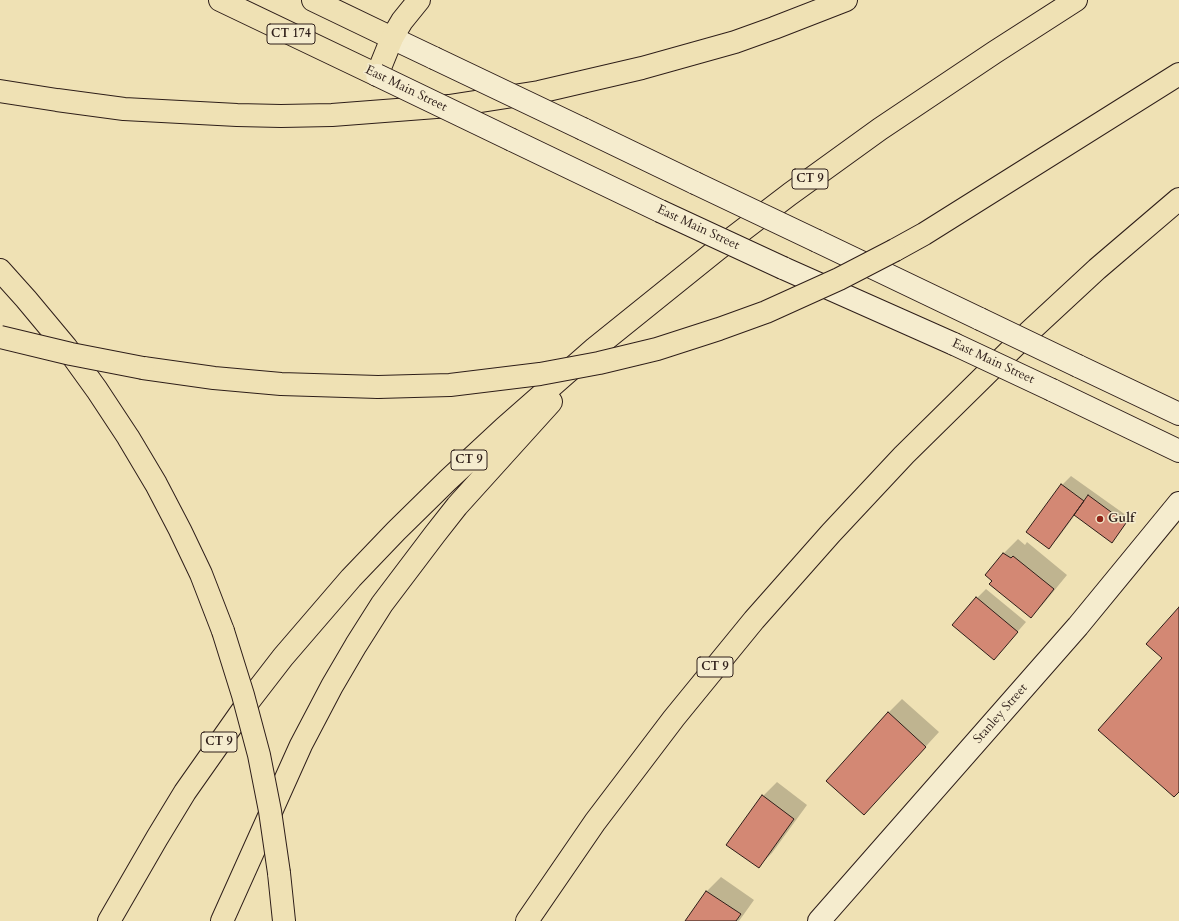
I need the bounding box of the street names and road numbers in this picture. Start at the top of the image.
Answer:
road number: CT 174 [267,24,315,44]
street label: East Main Street [362,62,450,116]
road number: CT 9 [792,169,828,189]
street label: East Main Street [654,202,742,254]
street label: East Main Street [949,336,1037,388]
road number: CT 9 [451,450,487,470]
road number: CT 9 [697,657,733,677]
street label: Stanley Street [971,681,1031,747]
road number: CT 9 [201,732,237,752]

